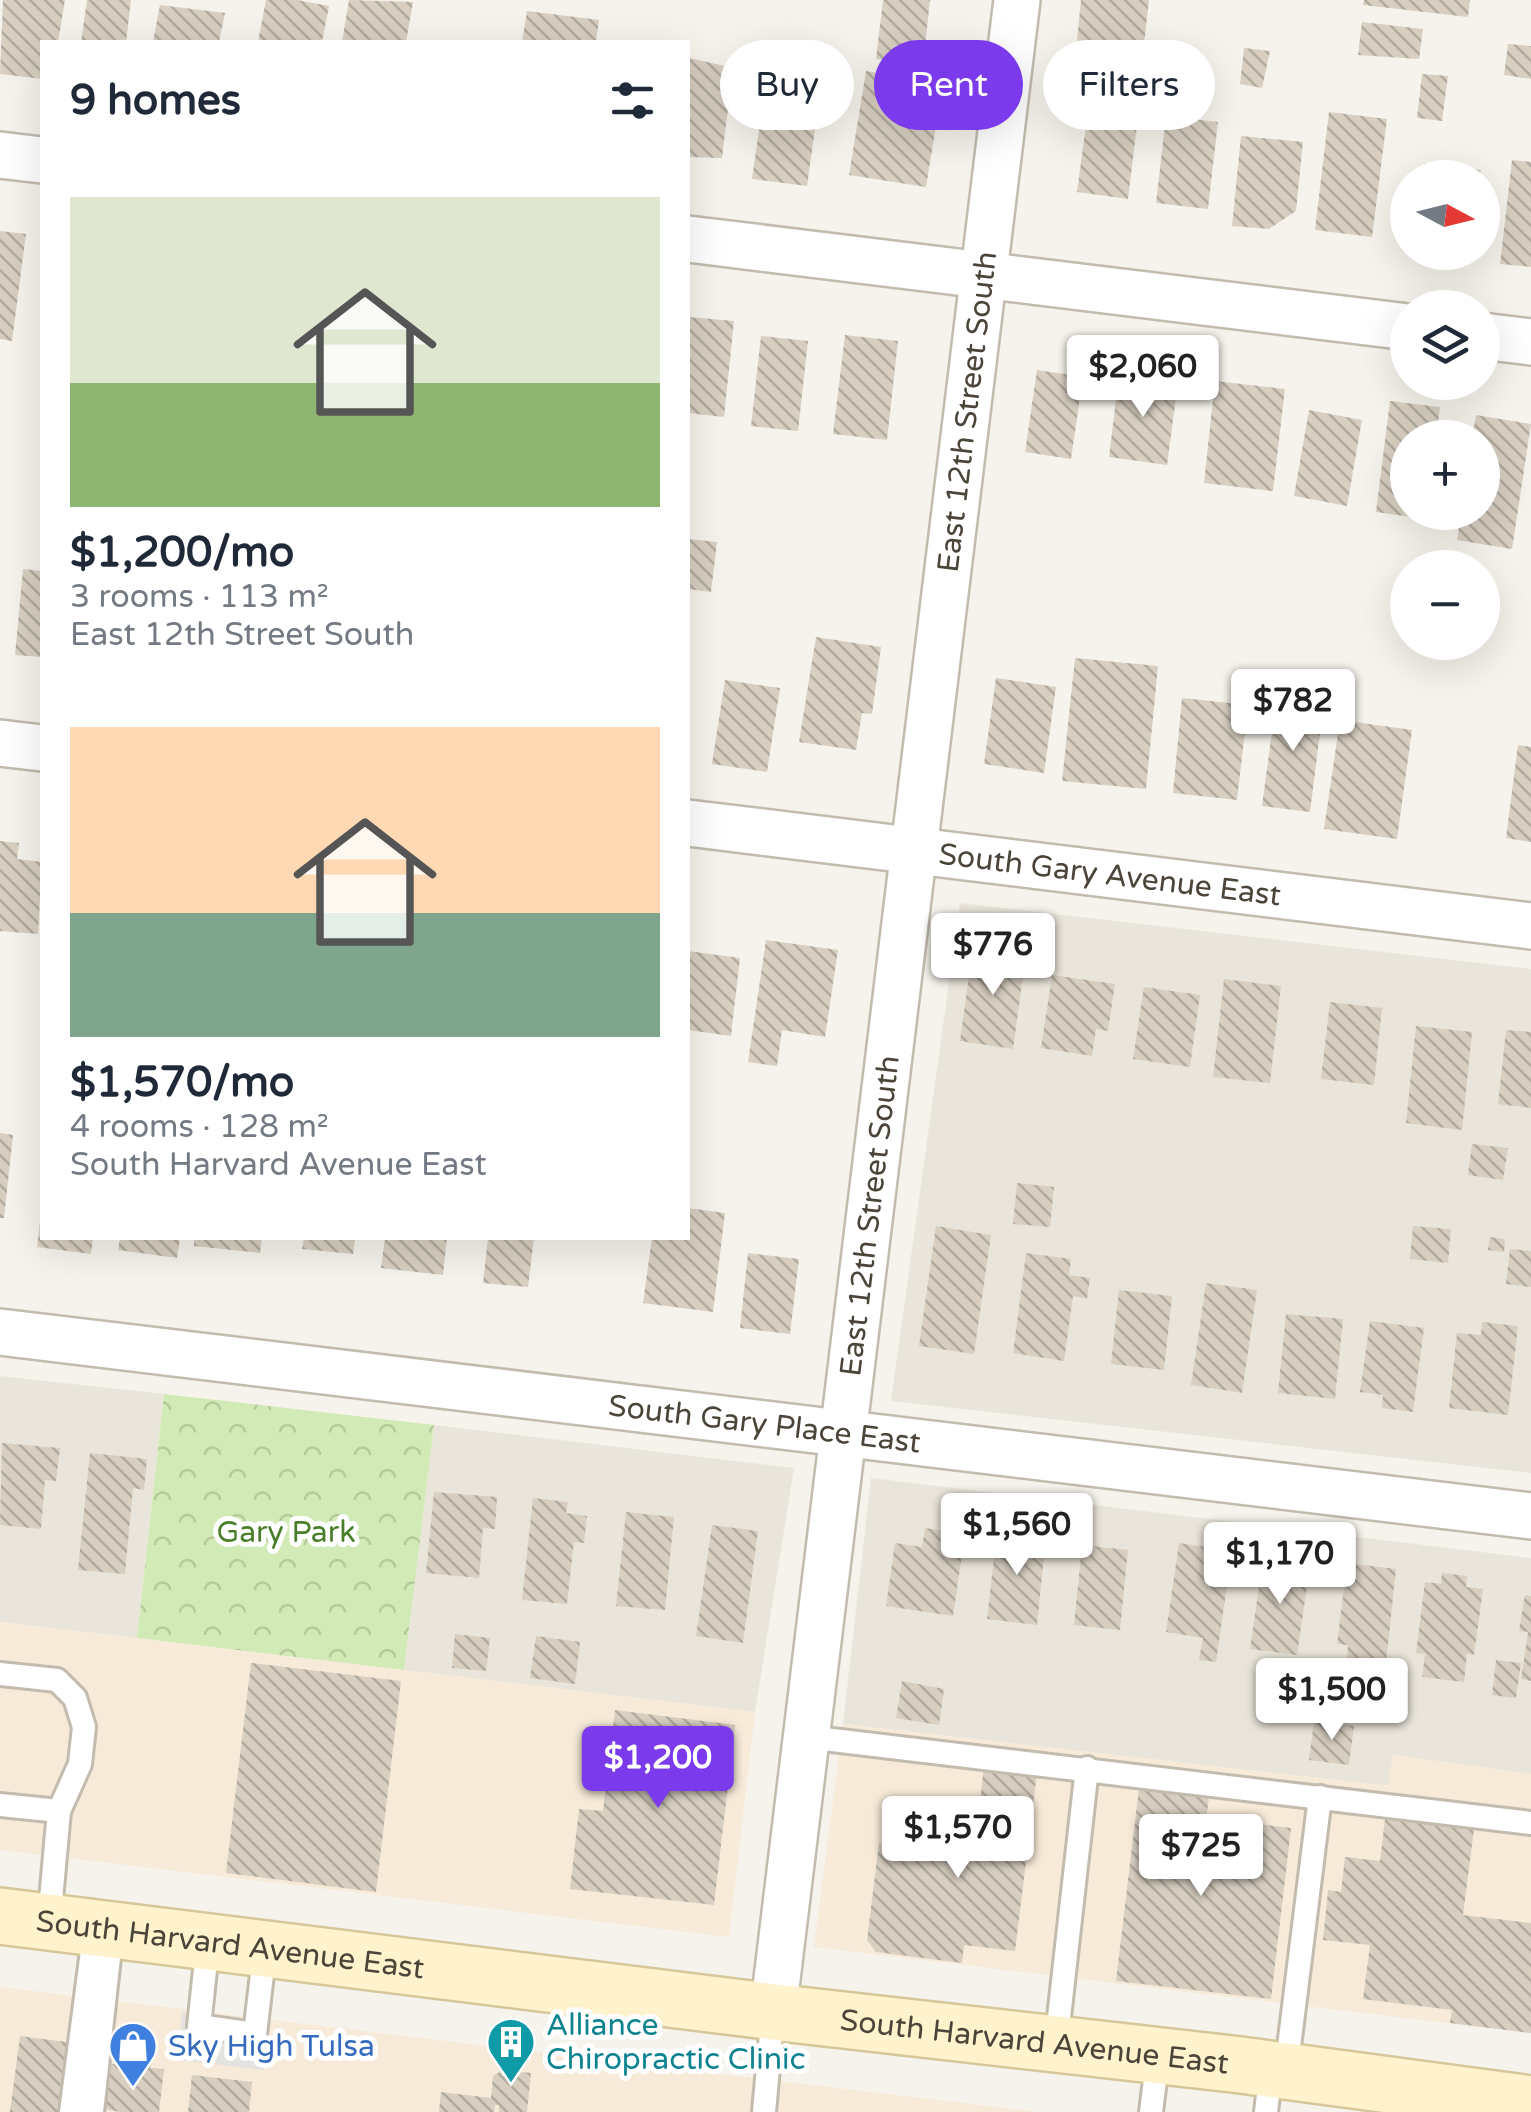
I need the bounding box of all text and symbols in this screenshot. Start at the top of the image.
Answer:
chip: Buy [720,40,854,130]
chip: Rent [874,40,1023,130]
chip: Filters [1043,40,1215,130]
icon: filters [605,73,660,128]
text: 9 homes [70,75,241,126]
north arrow [1390,160,1500,270]
map controls [1390,160,1500,660]
street label: East 12th Street South [929,249,1005,574]
icon: home [275,262,455,442]
button: layers [1390,290,1500,400]
pin: $2,060 [1062,335,1224,420]
text: $2,060 [1089,348,1197,386]
button: + [1390,420,1500,530]
text: $1,200/mo [70,527,294,578]
button: − [1390,550,1500,660]
text: 3 rooms · 113 m² [70,578,329,616]
text: East 12th Street South [70,616,414,654]
pin: $782 [1234,669,1352,754]
text: $782 [1253,682,1333,720]
icon: home [275,792,455,972]
street label: South Gary Avenue East [937,835,1283,914]
pin: $776 [934,913,1052,998]
text: $776 [953,926,1033,964]
street label: East 12th Street South [832,1053,907,1378]
text: $1,570/mo [70,1057,294,1108]
text: 4 rooms · 128 m² [70,1108,329,1146]
text: South Harvard Avenue East [70,1146,487,1184]
street label: South Gary Place East [606,1387,923,1461]
pin: $1,560 [936,1493,1098,1578]
text: $1,560 [963,1506,1071,1544]
park label: Gary Park [216,1514,356,1551]
pin: $1,170 [1199,1522,1361,1607]
text: $1,170 [1226,1535,1334,1573]
pin: $1,500 [1251,1658,1413,1743]
text: $1,500 [1278,1671,1386,1709]
pin: $1,200 [577,1726,739,1811]
text: $1,200 [604,1739,712,1777]
pin: $1,570 [877,1796,1039,1881]
text: $1,570 [904,1809,1012,1847]
pin: $725 [1142,1814,1260,1899]
text: $725 [1161,1827,1241,1865]
street label: South Harvard Avenue East [34,1902,426,1987]
street label: South Harvard Avenue East [838,2001,1231,2082]
place label: Alliance Chiropractic Clinic [546,2007,805,2078]
building icon: Alliance Chiropractic Clinic [485,2016,537,2084]
shop icon: Sky High Tulsa [107,2020,159,2088]
place label: Sky High Tulsa [168,2028,375,2065]

